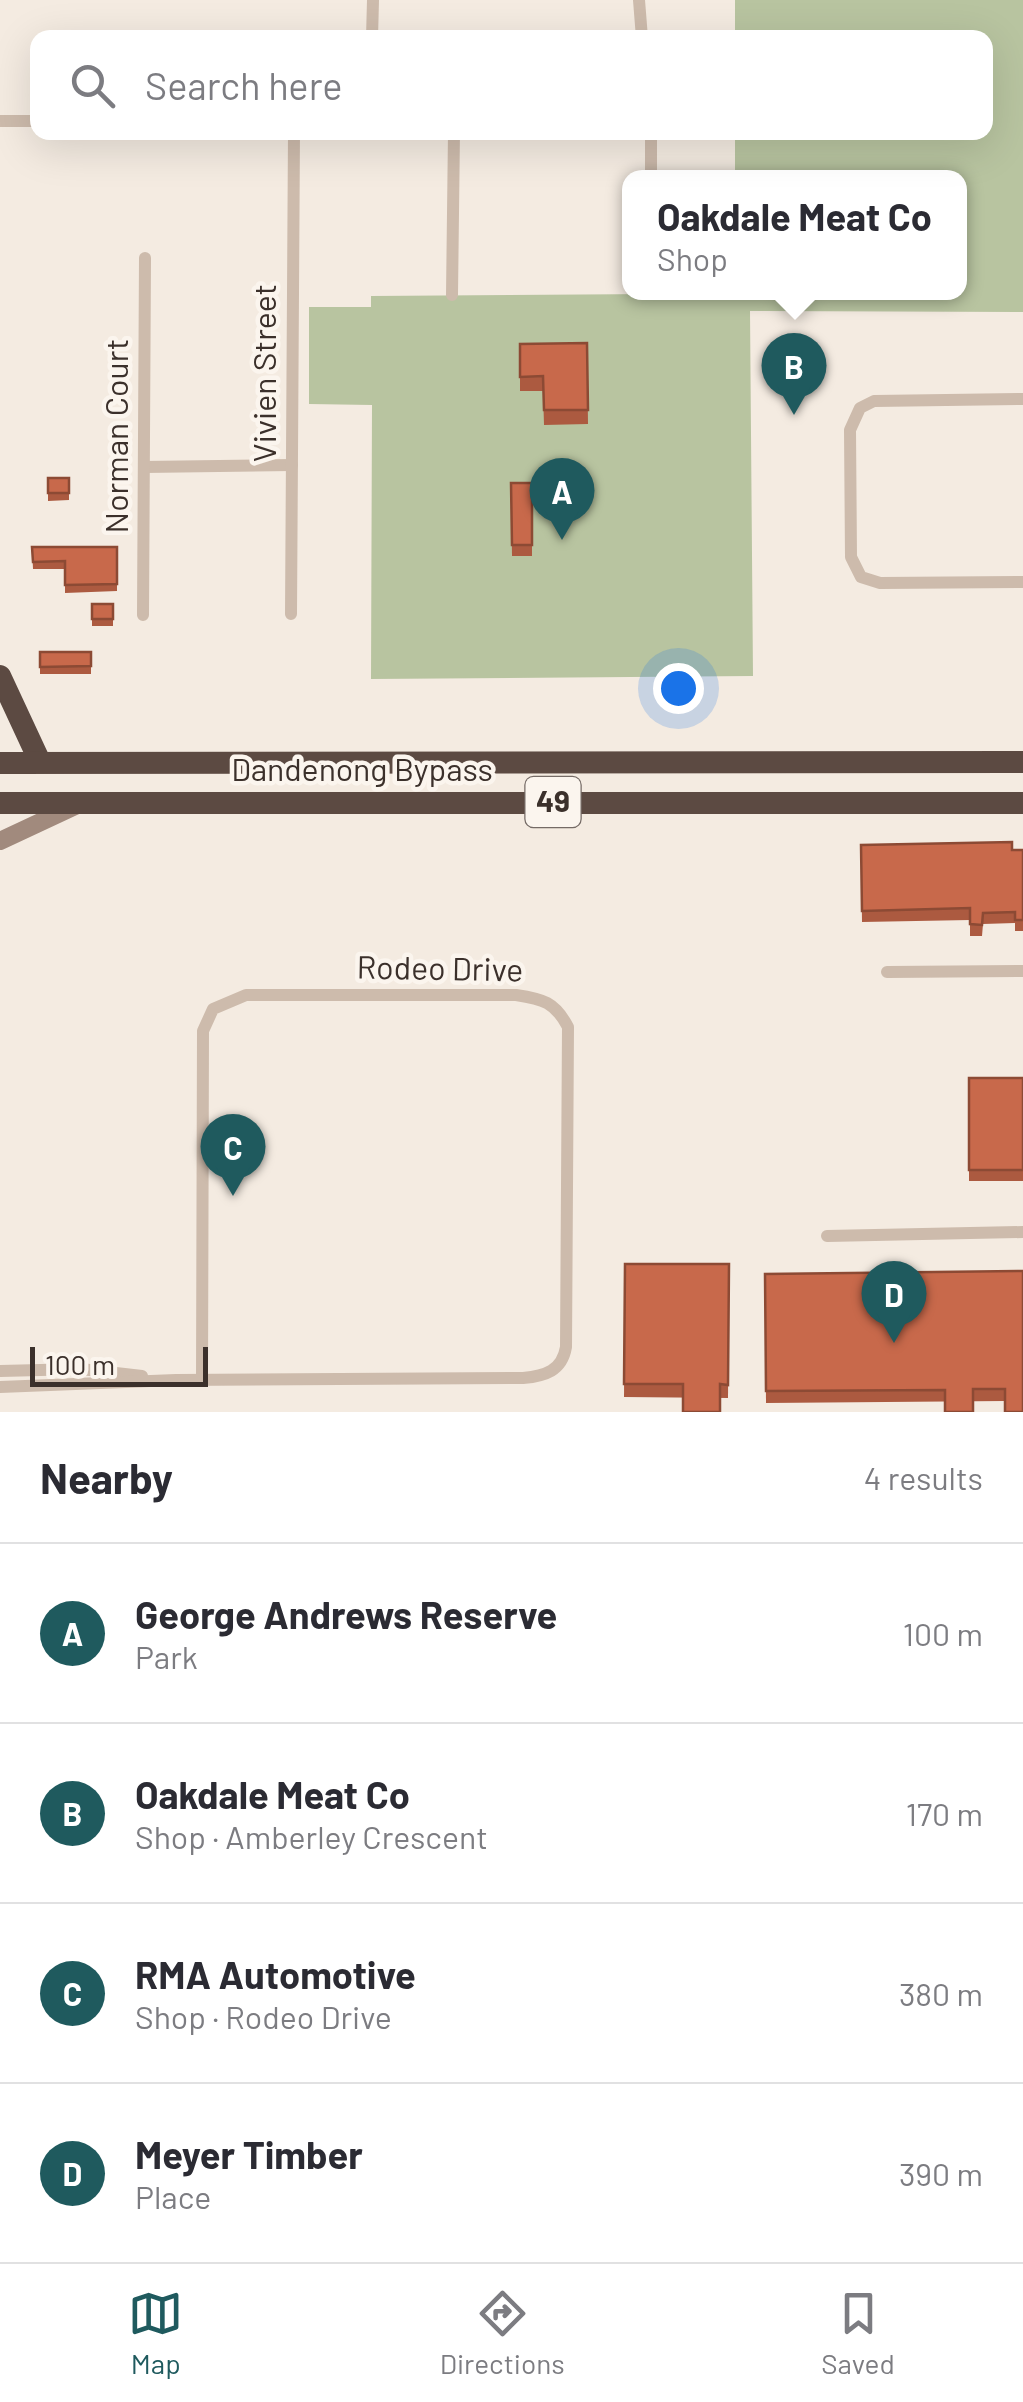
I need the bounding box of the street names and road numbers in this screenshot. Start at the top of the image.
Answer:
street label: Vivien Street [244,284,282,462]
street label: Norman Court [96,339,134,533]
street label: Dandenong Bypass [231,749,493,787]
road number: 49 [526,777,580,827]
street label: Rodeo Drive [356,947,524,987]

